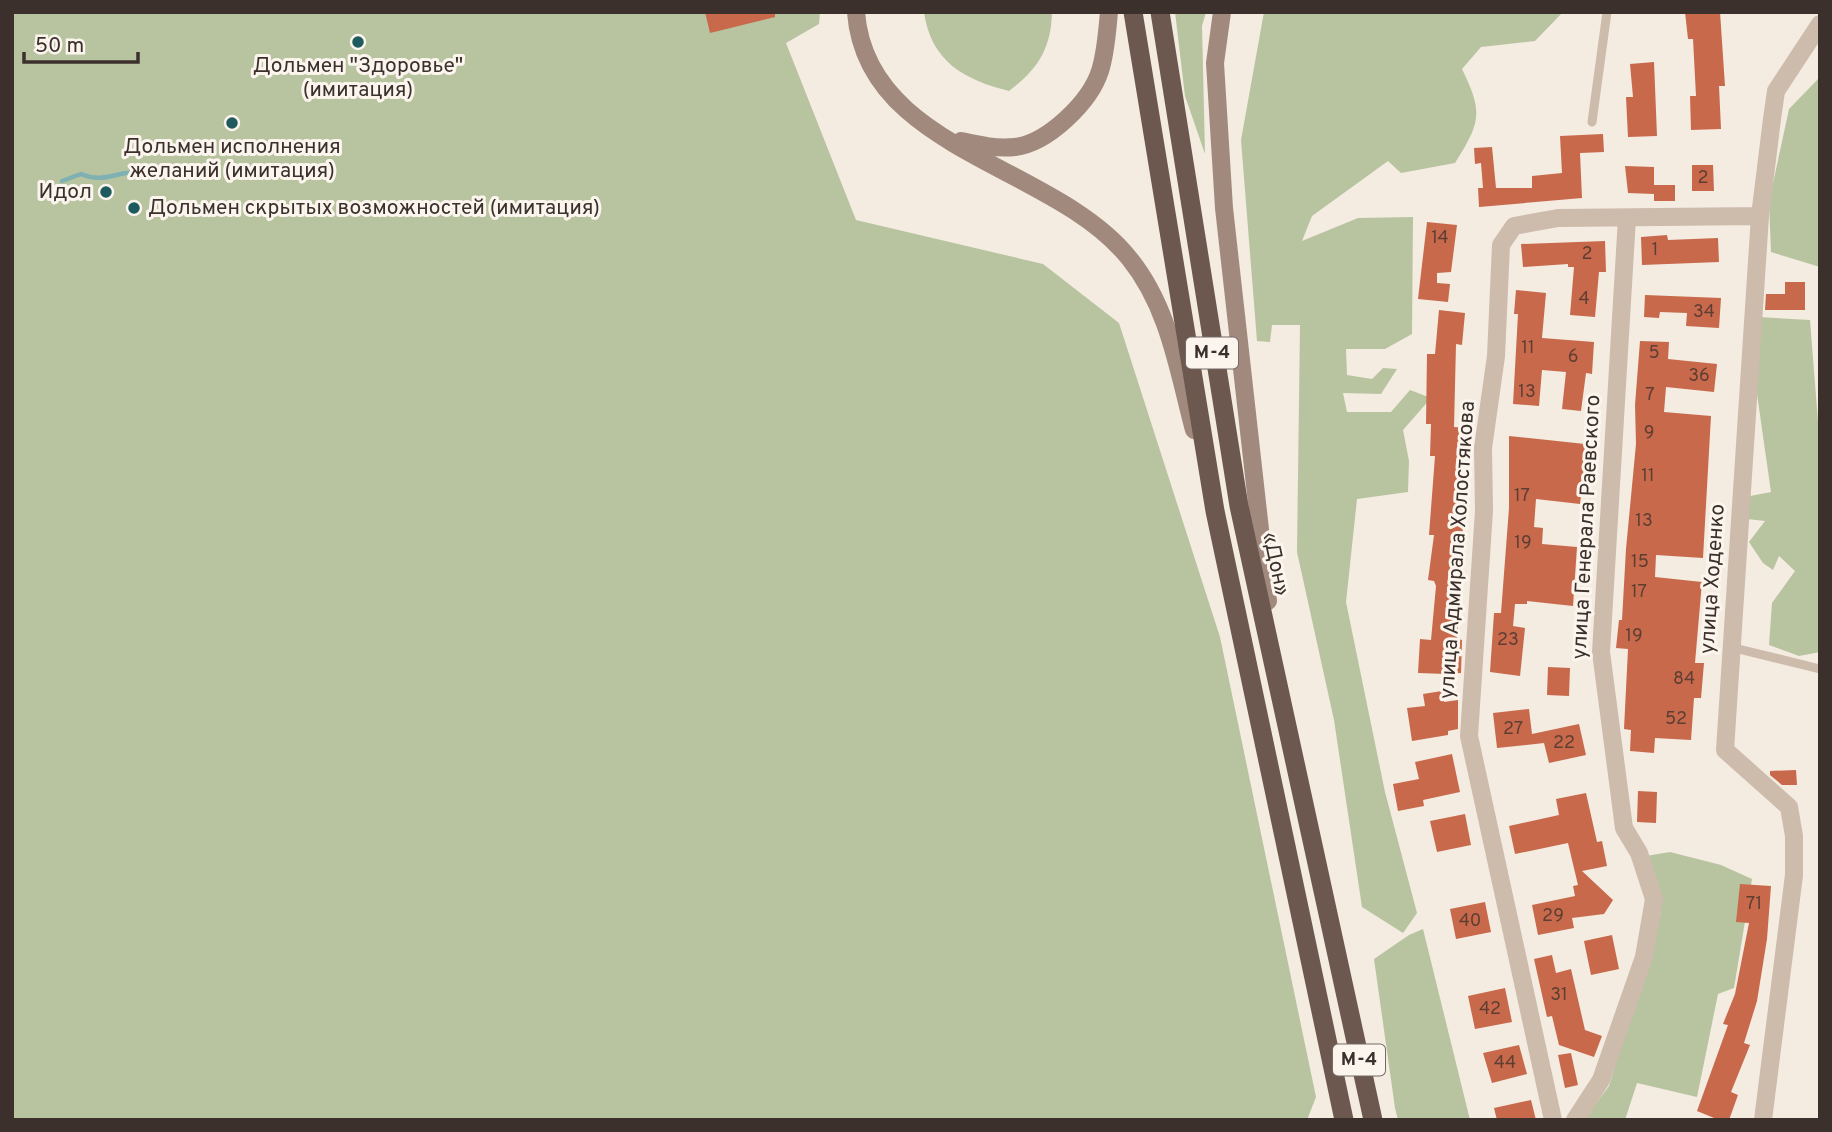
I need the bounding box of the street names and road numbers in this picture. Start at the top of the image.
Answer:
road number: М-4 [1186,338,1238,368]
street label: улица Генерала Раевского [1567,394,1607,660]
street label: улица Адмирала Холостякова [1434,400,1482,700]
street label: улица Ходенко [1694,503,1732,655]
street label: «Дон» [1255,530,1295,598]
road number: М-4 [1333,1044,1385,1076]

